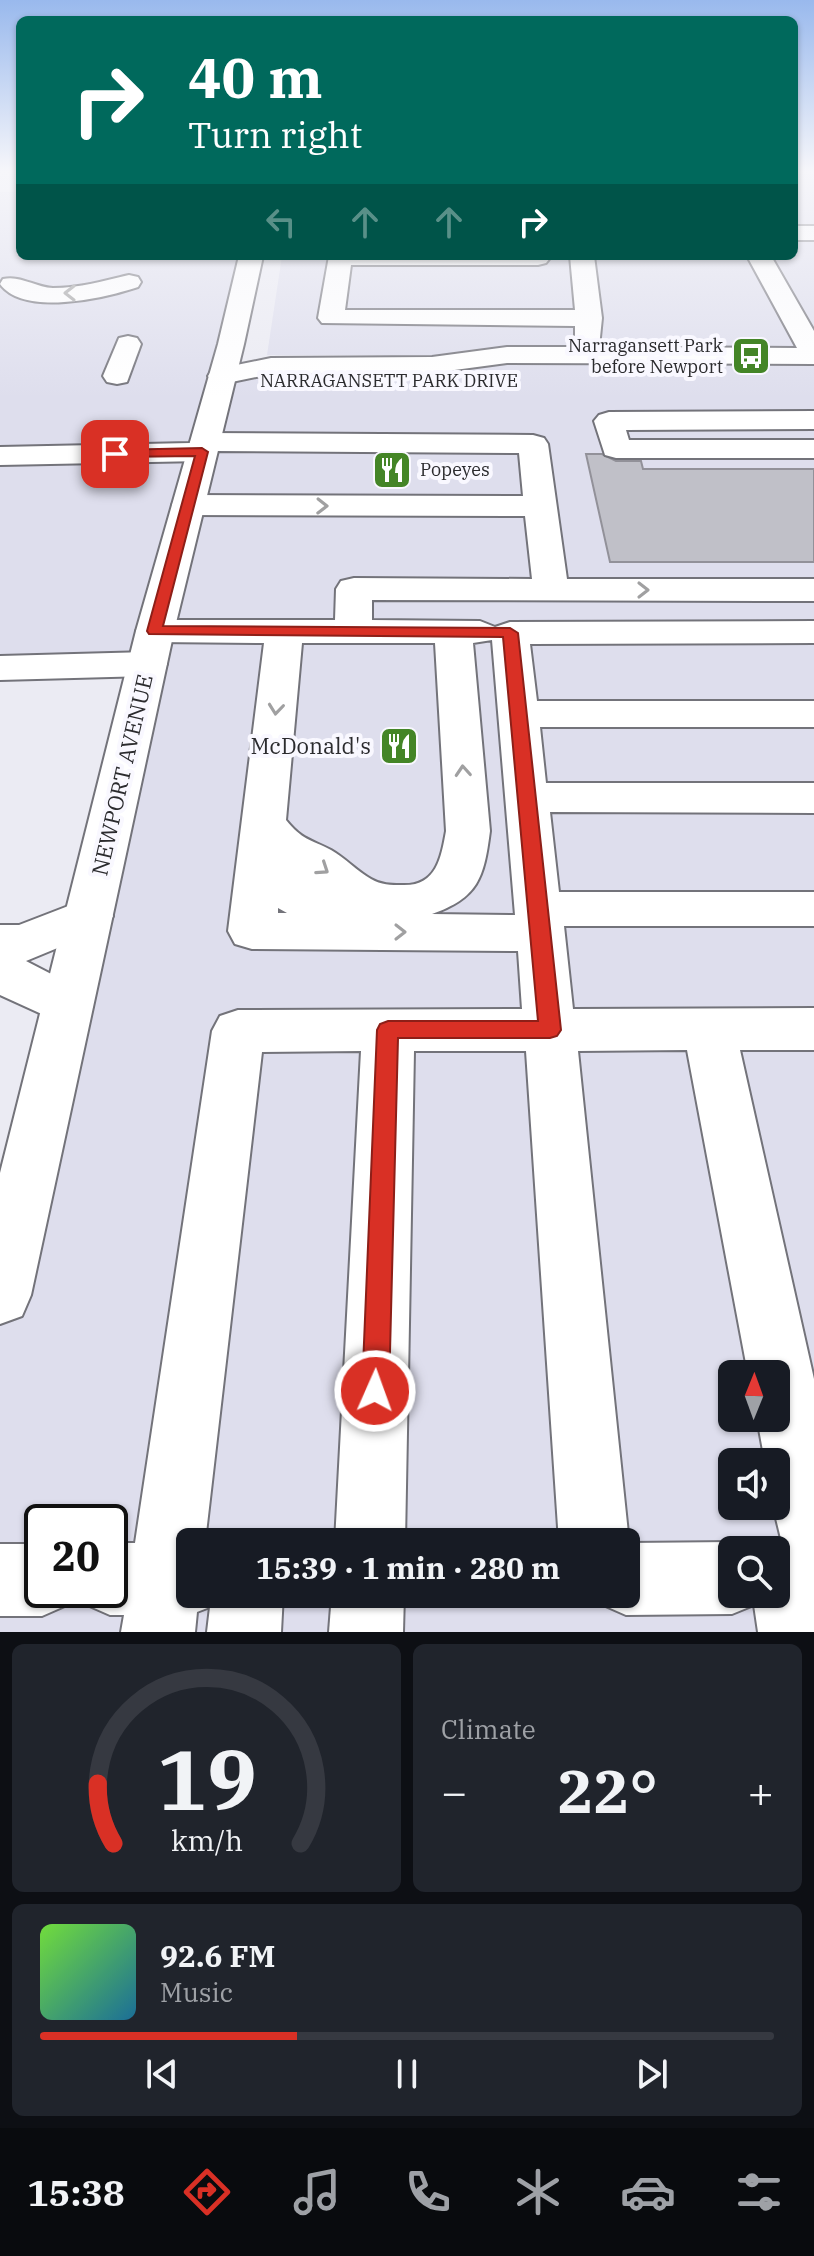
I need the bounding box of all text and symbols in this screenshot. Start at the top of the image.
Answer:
text: 40 m [188,41,323,113]
icon: right [56,48,160,152]
text: Turn right [188,111,362,158]
icon: left [259,200,303,244]
icon: ahead [343,200,387,244]
icon: ahead [427,200,471,244]
icon: right [511,200,555,244]
one-way arrow [63,284,76,302]
place label: Narragansett Park before Newport [568,334,723,378]
bus stop icon: Narragansett Park before Newport [730,335,772,377]
street label: NARRAGANSETT PARK DRIVE [260,369,518,392]
pin [81,420,149,488]
icon: arrive [93,432,137,476]
restaurant icon: Popeyes [371,449,413,491]
place label: Popeyes [420,458,490,481]
one-way arrow [316,497,329,515]
one-way arrow [637,581,650,599]
street label: NEWPORT AVENUE [84,671,159,878]
one-way arrow [267,703,284,716]
restaurant icon: McDonald's [378,725,420,767]
place label: McDonald's [250,731,371,760]
one-way arrow [455,764,472,777]
one-way arrow [315,859,329,874]
one-way arrow [394,923,407,941]
position arrow [333,1349,417,1433]
north arrow [718,1360,790,1432]
map controls [718,1360,790,1608]
button: sound [718,1448,790,1520]
speed limit sign: 20 [24,1504,128,1608]
button: search [718,1536,790,1608]
text: 15:39 · 1 min · 280 m [256,1548,560,1587]
text: Climate [441,1712,536,1746]
text: 19 [157,1725,256,1833]
text: 22° [557,1751,658,1830]
text: − [441,1763,467,1820]
text: + [748,1763,774,1820]
text: km/h [170,1822,243,1859]
text: 92.6 FM [160,1936,275,1975]
text: Music [160,1975,233,2009]
icon: previous [140,2052,184,2096]
icon: pause [385,2052,429,2096]
icon: next [630,2052,674,2096]
icon: directions [179,2164,235,2220]
icon: music [289,2164,345,2220]
icon: phone [400,2164,456,2220]
icon: climate [510,2164,566,2220]
icon: car [620,2164,676,2220]
icon: filters [731,2164,787,2220]
text: 15:38 [27,2169,125,2216]

